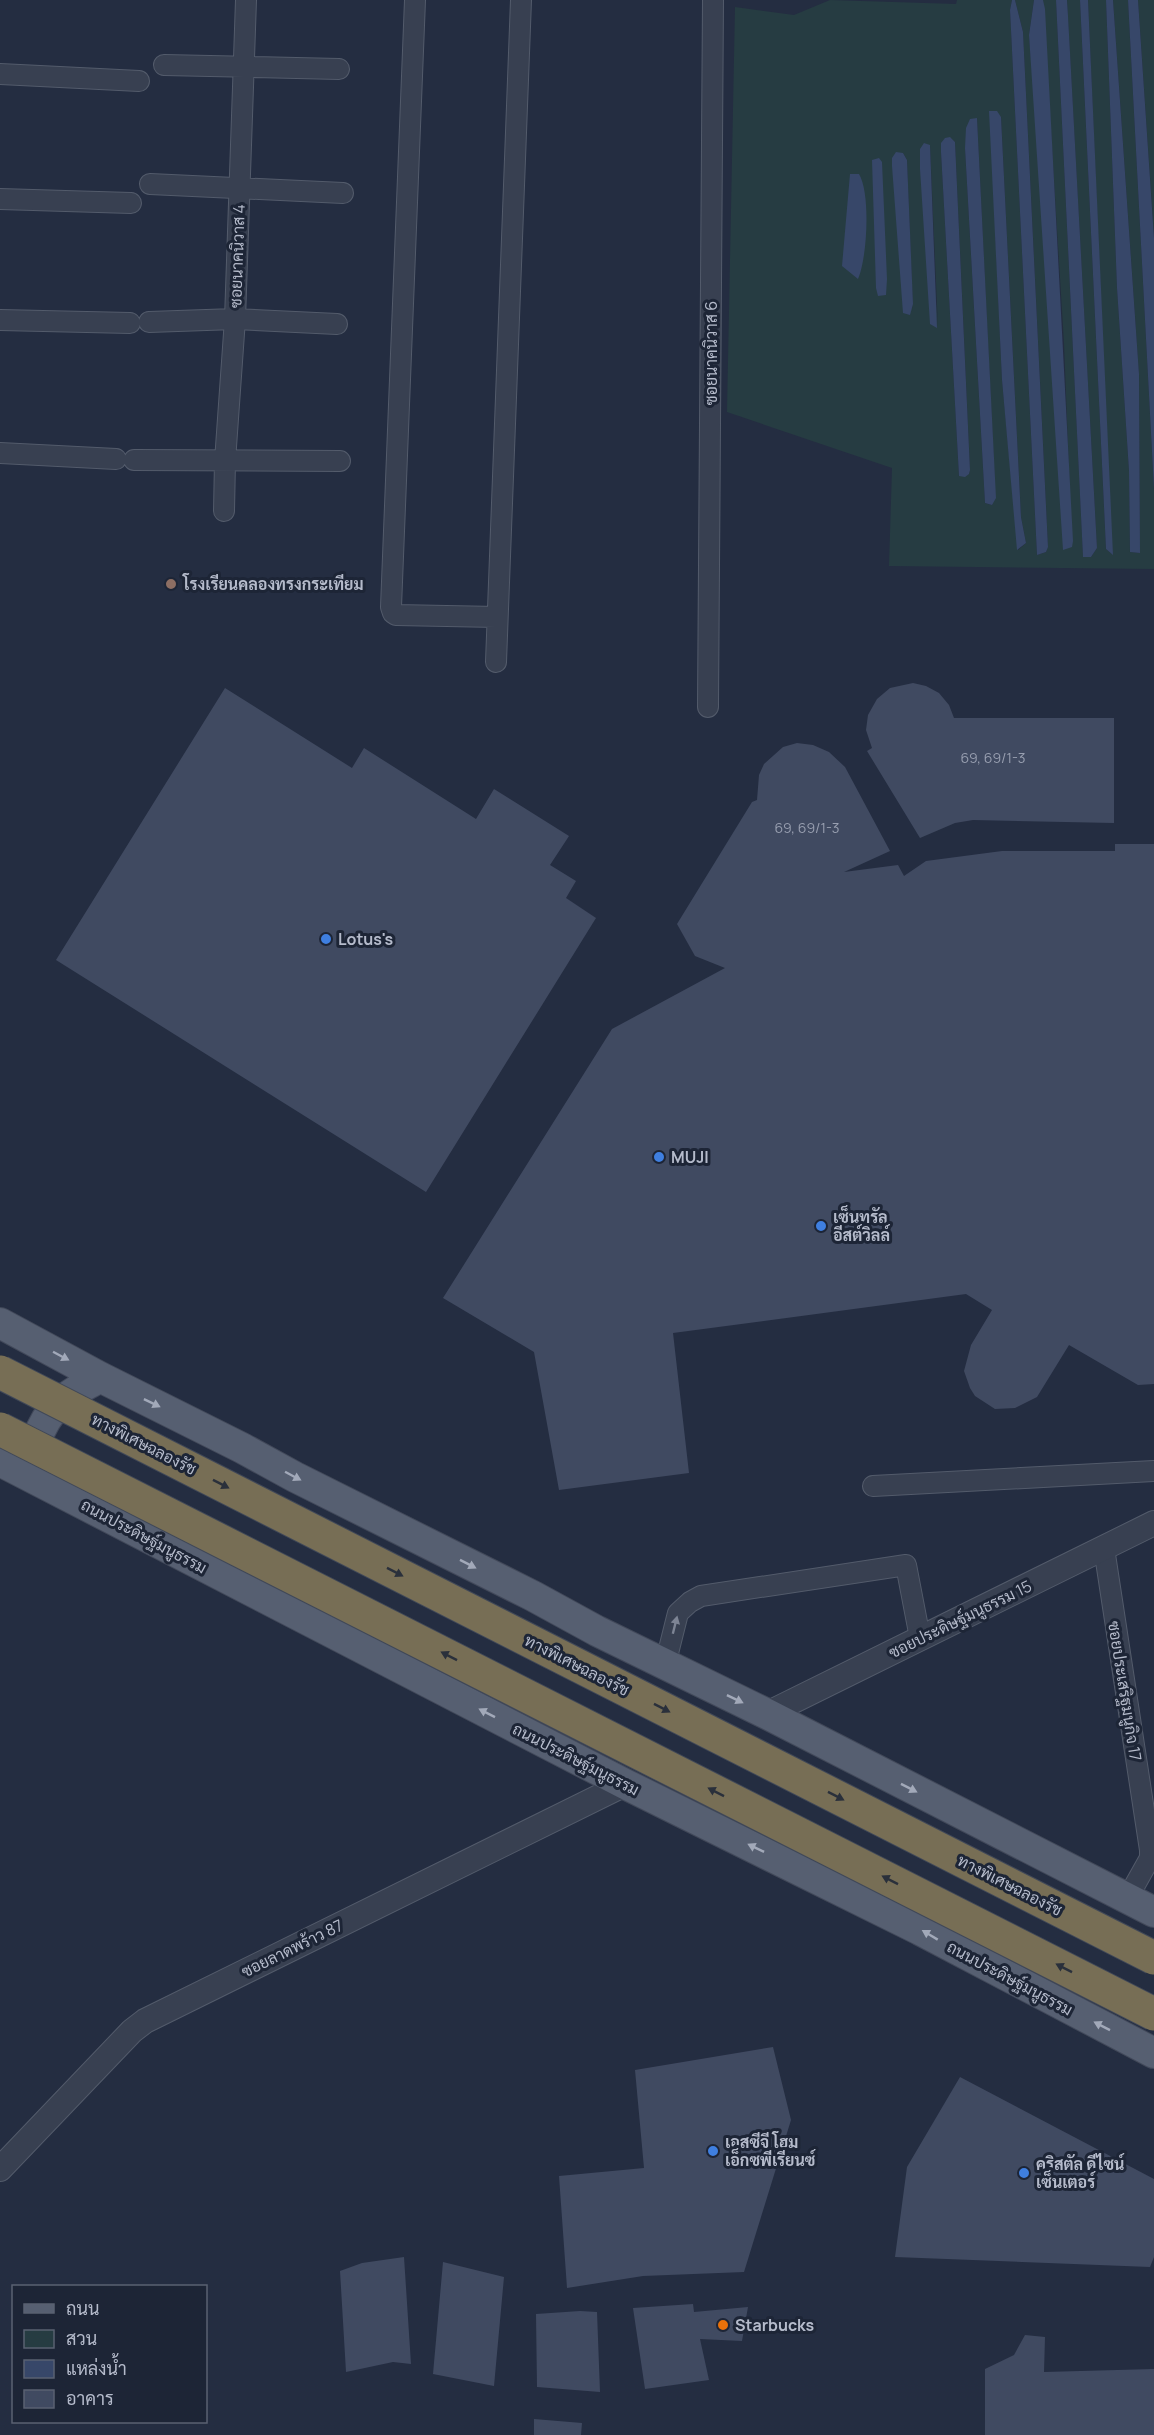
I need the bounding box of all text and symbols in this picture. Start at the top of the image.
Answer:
street label: ซอยนาคนิวาส 4 [224,204,250,308]
street label: ซอยนาคนิวาส 6 [700,301,722,405]
place label: โรงเรียนคลองทรงกระเทียม [182,573,363,595]
marker: โรงเรียนคลองทรงกระเทียม [164,577,178,591]
house number: 69, 69/1-3 [960,748,1026,767]
house number: 69, 69/1-3 [774,818,840,837]
place label: Lotus's [338,928,394,950]
marker: Lotus's [319,932,333,946]
place label: MUJI [671,1146,709,1168]
marker: MUJI [652,1150,666,1164]
place label: เซ็นทรัล อีสต์วิลล์ [833,1204,891,1246]
marker: เซ็นทรัล อีสต์วิลล์ [814,1219,828,1233]
one-way arrow [53,1351,70,1361]
one-way arrow [144,1399,161,1408]
street label: ทางพิเศษฉลองรัช [88,1408,200,1480]
one-way arrow [285,1471,302,1481]
one-way arrow [212,1479,229,1488]
street label: ถนนประดิษฐ์มนูธรรม [77,1493,211,1579]
one-way arrow [459,1559,476,1568]
one-way arrow [386,1567,403,1577]
street label: ซอยประดิษฐ์มนูธรรม 15 [884,1574,1036,1664]
one-way arrow [671,1616,680,1634]
street label: ซอยประเสริฐมนูกิจ 17 [1102,1619,1147,1763]
street label: ทางพิเศษฉลองรัช [521,1629,633,1701]
one-way arrow [440,1652,457,1661]
one-way arrow [727,1695,744,1704]
one-way arrow [653,1702,671,1712]
one-way arrow [479,1708,496,1718]
street label: ถนนประดิษฐ์มนูธรรม [508,1717,644,1801]
one-way arrow [901,1783,918,1793]
one-way arrow [708,1787,725,1797]
one-way arrow [828,1791,845,1801]
one-way arrow [747,1843,764,1852]
street label: ทางพิเศษฉลองรัช [954,1849,1066,1921]
one-way arrow [882,1875,899,1885]
street label: ซอยลาดพร้าว 87 [237,1914,347,1982]
one-way arrow [922,1930,938,1941]
street label: ถนนประดิษฐ์มนูธรรม [943,1935,1077,2021]
one-way arrow [1056,1964,1073,1973]
one-way arrow [1093,2022,1111,2032]
place label: เอสซีจี โฮม เอ็กซพีเรียนซ์ [725,2131,817,2171]
marker: เอสซีจี โฮม เอ็กซพีเรียนซ์ [706,2144,720,2158]
place label: คริสตัล ดีไซน์ เซ็นเตอร์ [1036,2153,1125,2193]
marker: คริสตัล ดีไซน์ เซ็นเตอร์ [1017,2166,1031,2180]
legend [12,2285,207,2423]
text: ถนน [66,2296,99,2320]
place label: Starbucks [735,2314,815,2336]
marker: Starbucks [716,2318,730,2332]
text: สวน [66,2326,97,2350]
text: แหล่งน้ำ [66,2353,127,2380]
text: อาคาร [66,2386,114,2410]

